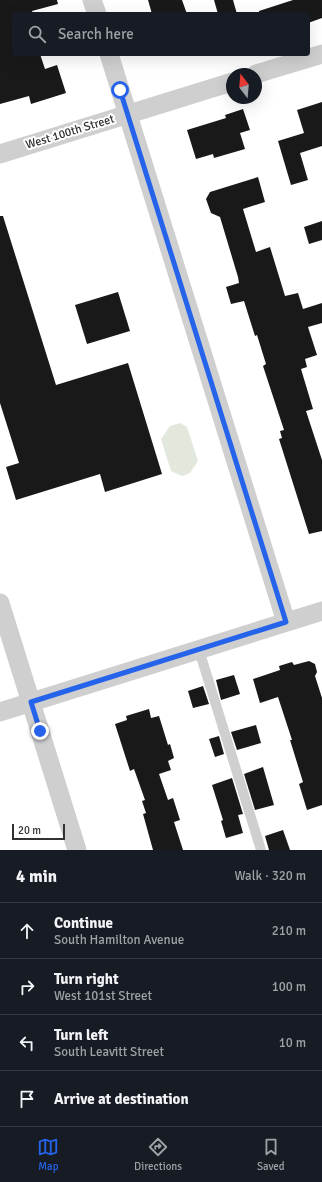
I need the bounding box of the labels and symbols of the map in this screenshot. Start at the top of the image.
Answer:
north arrow [226,68,262,104]
route start [111,81,129,99]
street label: West 100th Street [24,111,116,153]
route end [31,722,49,740]
scale bar [12,822,65,841]

